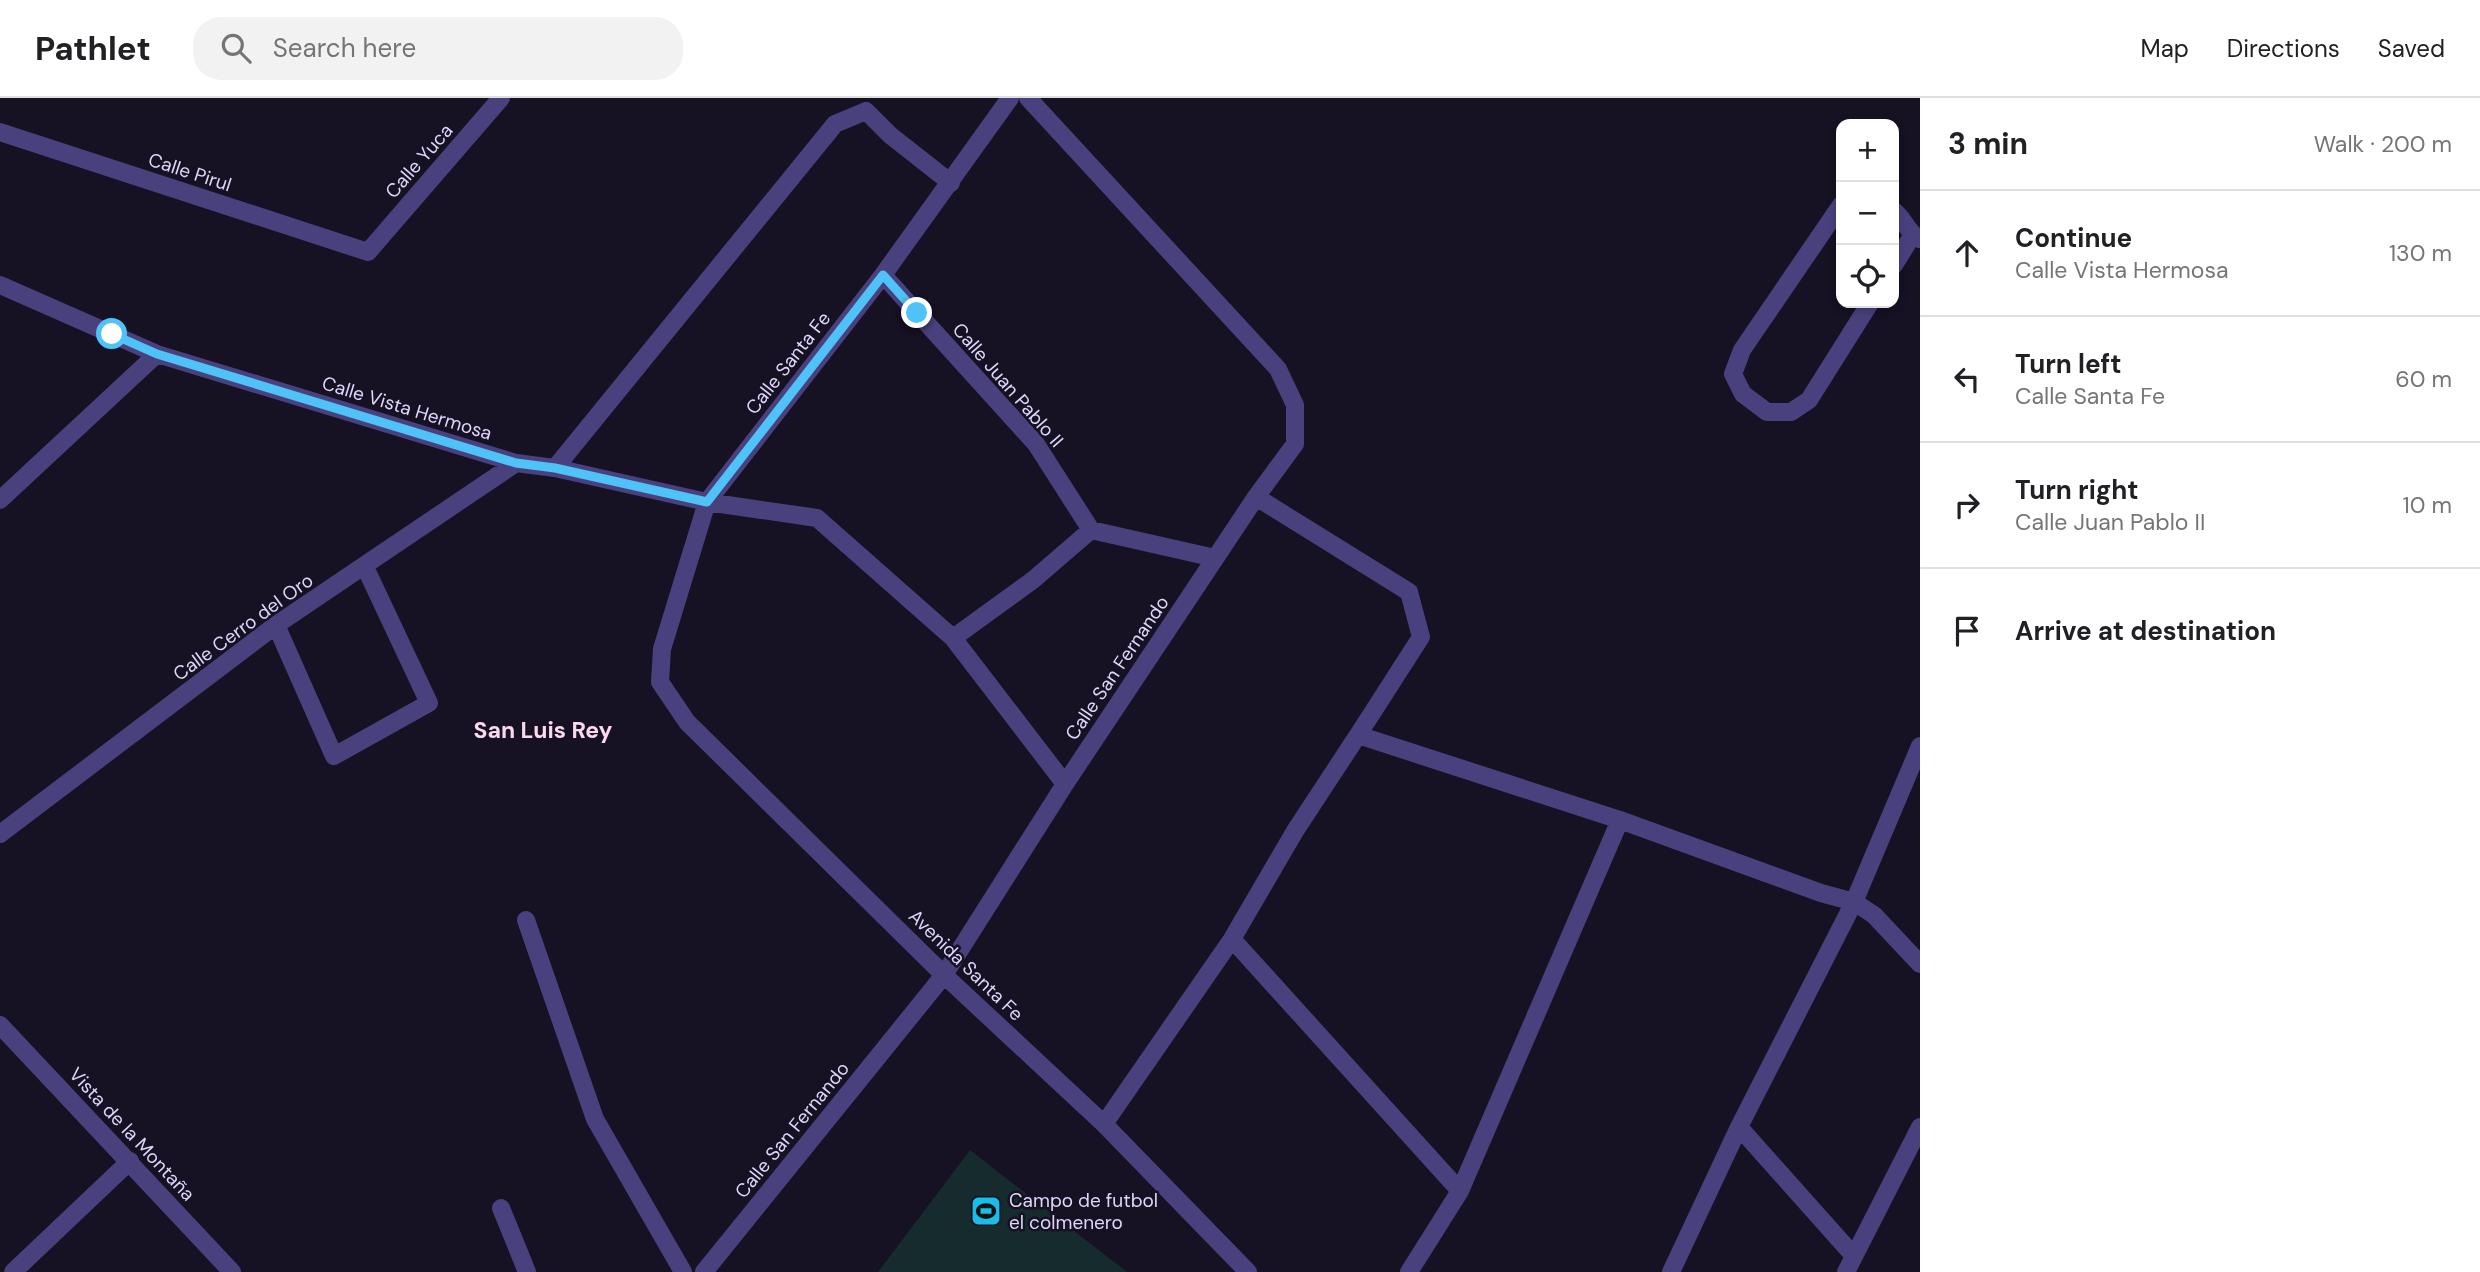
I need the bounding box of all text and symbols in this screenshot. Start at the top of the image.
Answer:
search box [193,17,683,80]
text: Pathlet [35,27,151,70]
icon: search [217,29,255,67]
text: Search here [273,31,416,65]
text: Map [2141,33,2189,64]
text: Directions [2227,33,2340,64]
text: Saved [2378,33,2445,64]
street label: Calle Yuca [380,119,458,203]
map controls [1836,119,1899,308]
button: + [1836,119,1899,182]
text: 3 min [1948,124,2028,163]
text: Walk · 200 m [2314,129,2452,159]
street label: Calle Pirul [145,147,235,197]
button: − [1836,182,1899,245]
text: Continue [2015,221,2132,255]
icon: ahead [1948,234,1986,272]
text: 130 m [2389,238,2452,268]
button: locate [1836,245,1899,308]
text: Calle Vista Hermosa [2015,255,2228,285]
route end [901,297,932,328]
street label: Calle Santa Fe [740,306,836,420]
street label: Calle Juan Pablo II [947,317,1069,453]
route start [96,318,127,349]
text: Turn left [2015,347,2122,381]
icon: left [1948,360,1986,398]
text: 60 m [2395,364,2452,394]
street label: Calle Vista Hermosa [319,370,495,446]
text: Calle Santa Fe [2015,381,2165,411]
text: Turn right [2015,473,2139,507]
icon: right [1948,486,1986,524]
text: 10 m [2402,490,2452,520]
text: Calle Juan Pablo II [2015,507,2205,537]
street label: Calle Cerro del Oro [168,568,318,686]
street label: Calle San Fernando [1060,591,1174,745]
icon: arrive [1948,612,1986,650]
text: Arrive at destination [2015,614,2276,648]
district label: San Luis Rey [474,715,613,745]
street label: Avenida Santa Fe [903,904,1029,1026]
street label: Calle San Fernando [729,1057,855,1203]
street label: Vista de la Montaña [64,1062,200,1206]
place label: Campo de futbol el colmenero [1009,1188,1158,1235]
sports icon: Campo de futbol el colmenero [969,1194,1003,1228]

